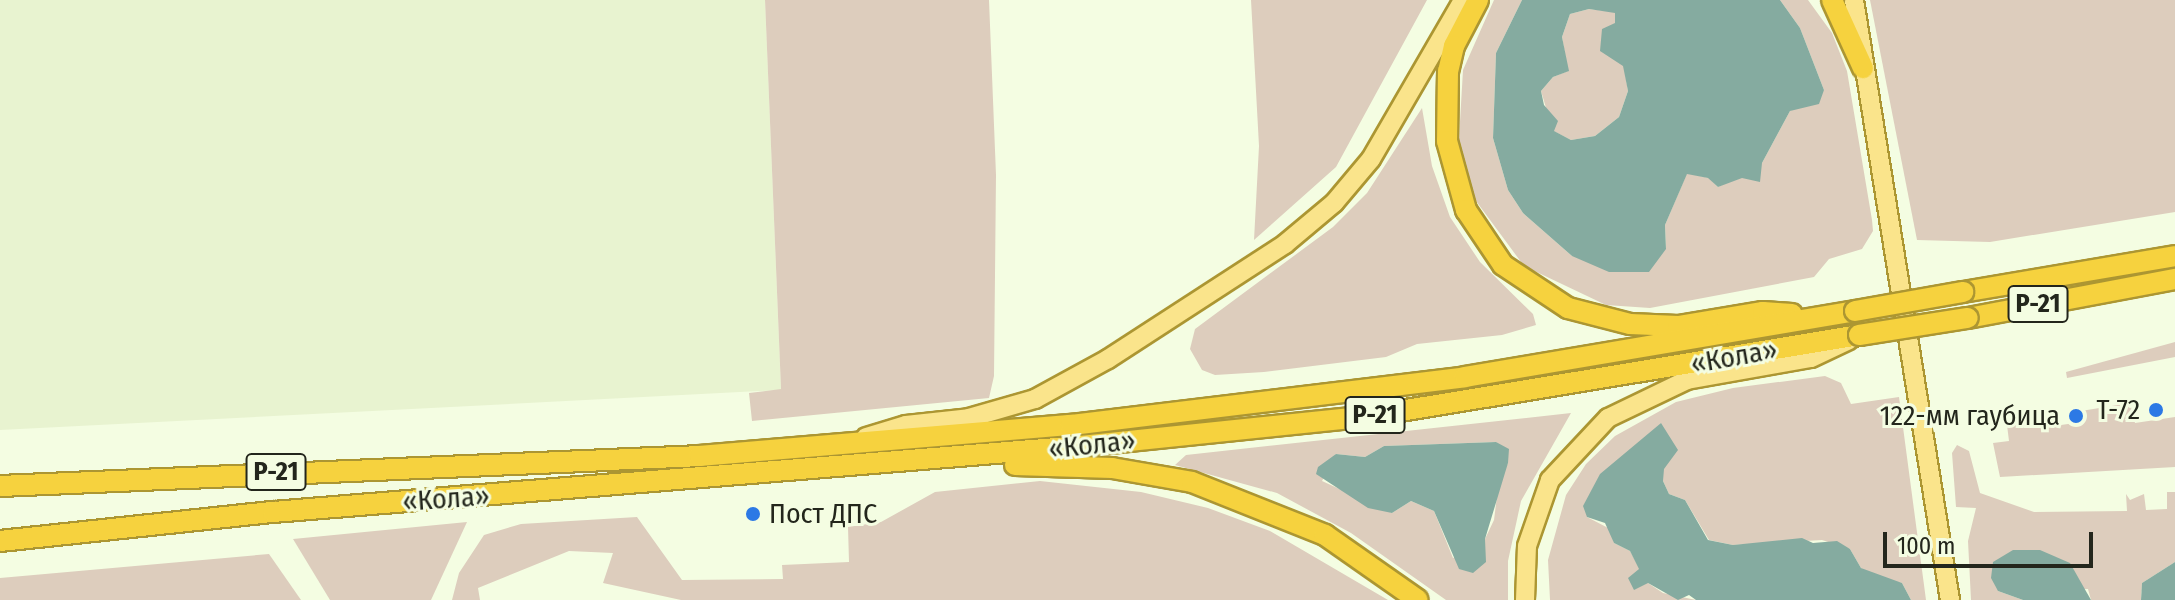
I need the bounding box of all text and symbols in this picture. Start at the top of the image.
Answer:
road number: Р-21 [2006,282,2070,326]
street label: «Кола» [1688,333,1780,381]
road number: Р-21 [1343,393,1407,437]
place label: Т-72 [2096,393,2140,427]
place label: 122-мм гаубица [1880,399,2060,433]
marker: Т-72 [2147,401,2165,419]
marker: 122-мм гаубица [2067,407,2085,425]
street label: «Кола» [1047,424,1137,466]
road number: Р-21 [244,450,308,494]
street label: «Кола» [401,479,491,519]
place label: Пост ДПС [769,497,877,531]
marker: Пост ДПС [744,505,762,523]
scale bar [1887,516,2097,566]
text: 100 m [1897,532,1955,560]

